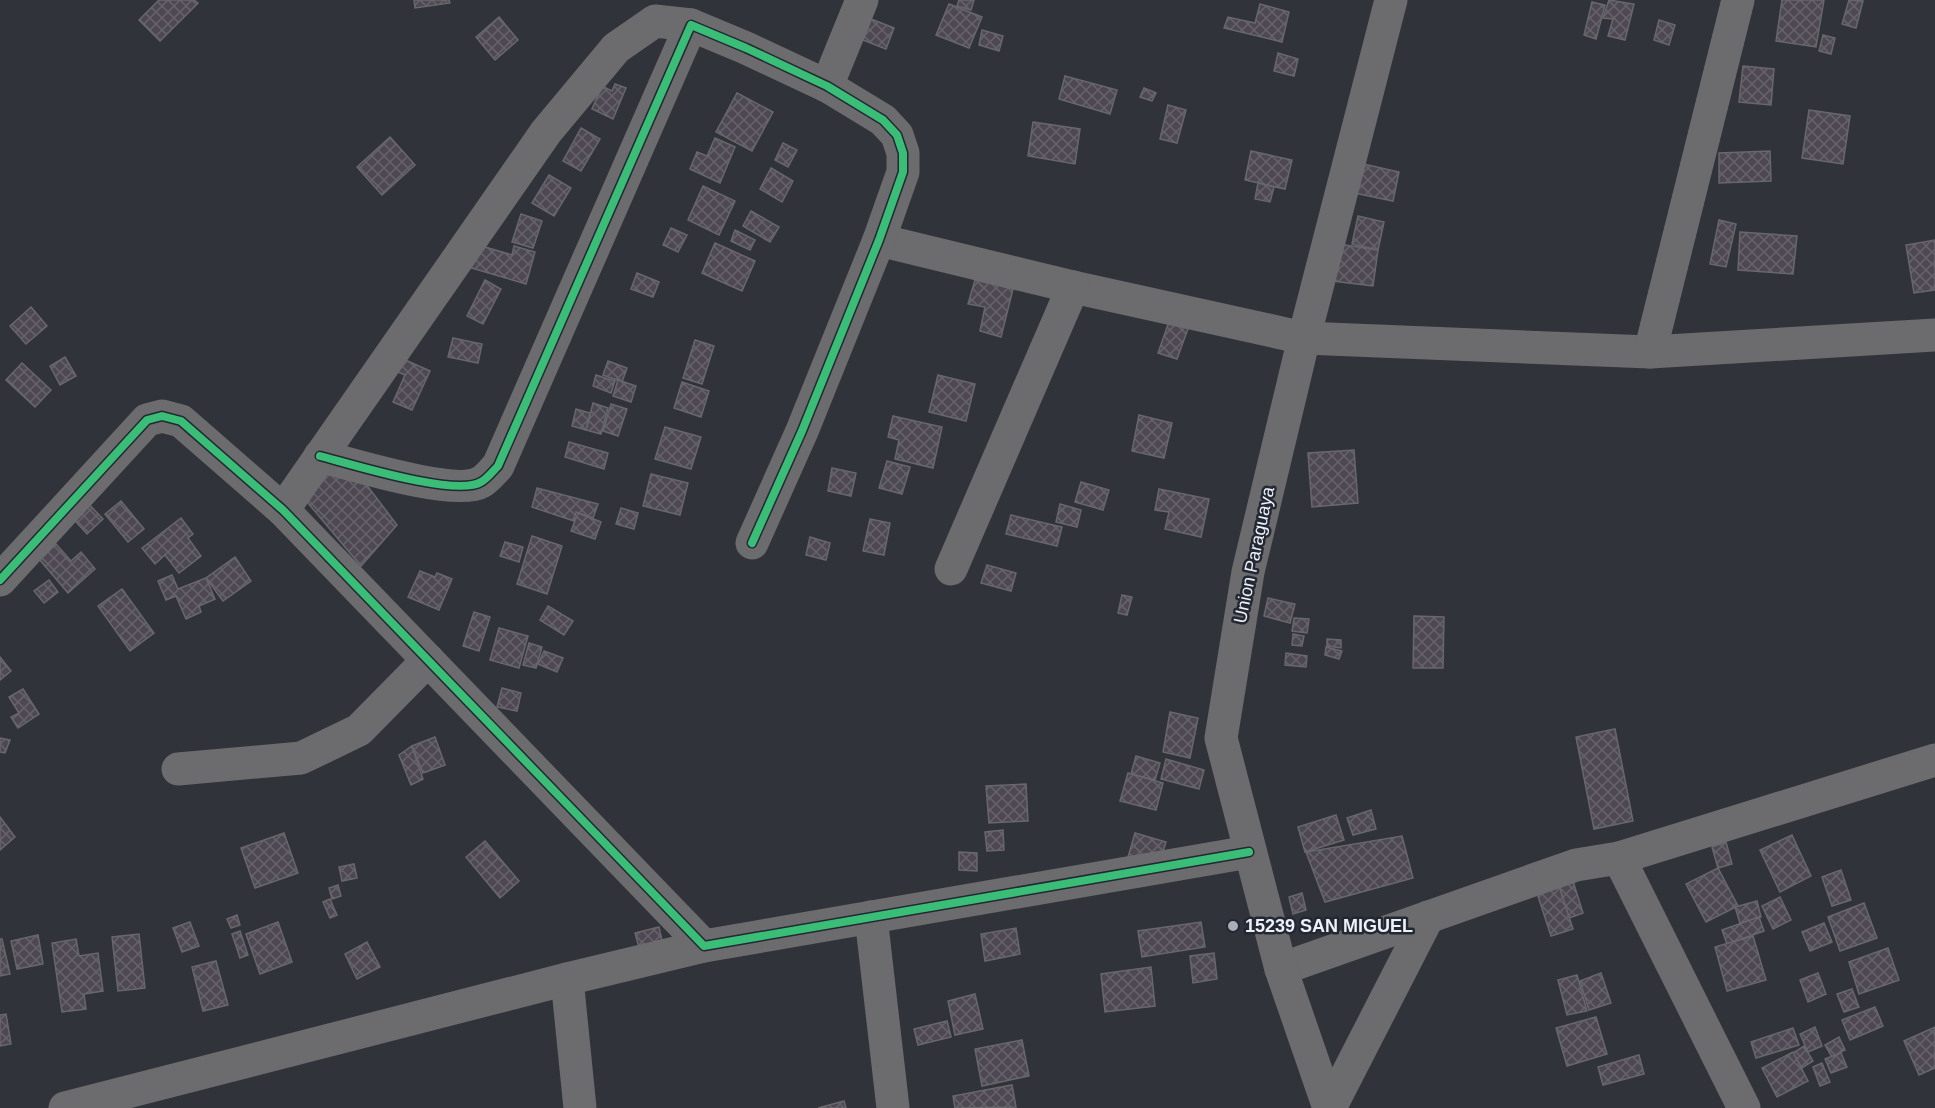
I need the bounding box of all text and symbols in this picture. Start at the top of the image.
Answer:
street label: Union Paraguaya [1230,484,1278,625]
place label: 15239 SAN MIGUEL [1245,916,1413,936]
marker: 15239 SAN MIGUEL [1226,919,1240,933]

